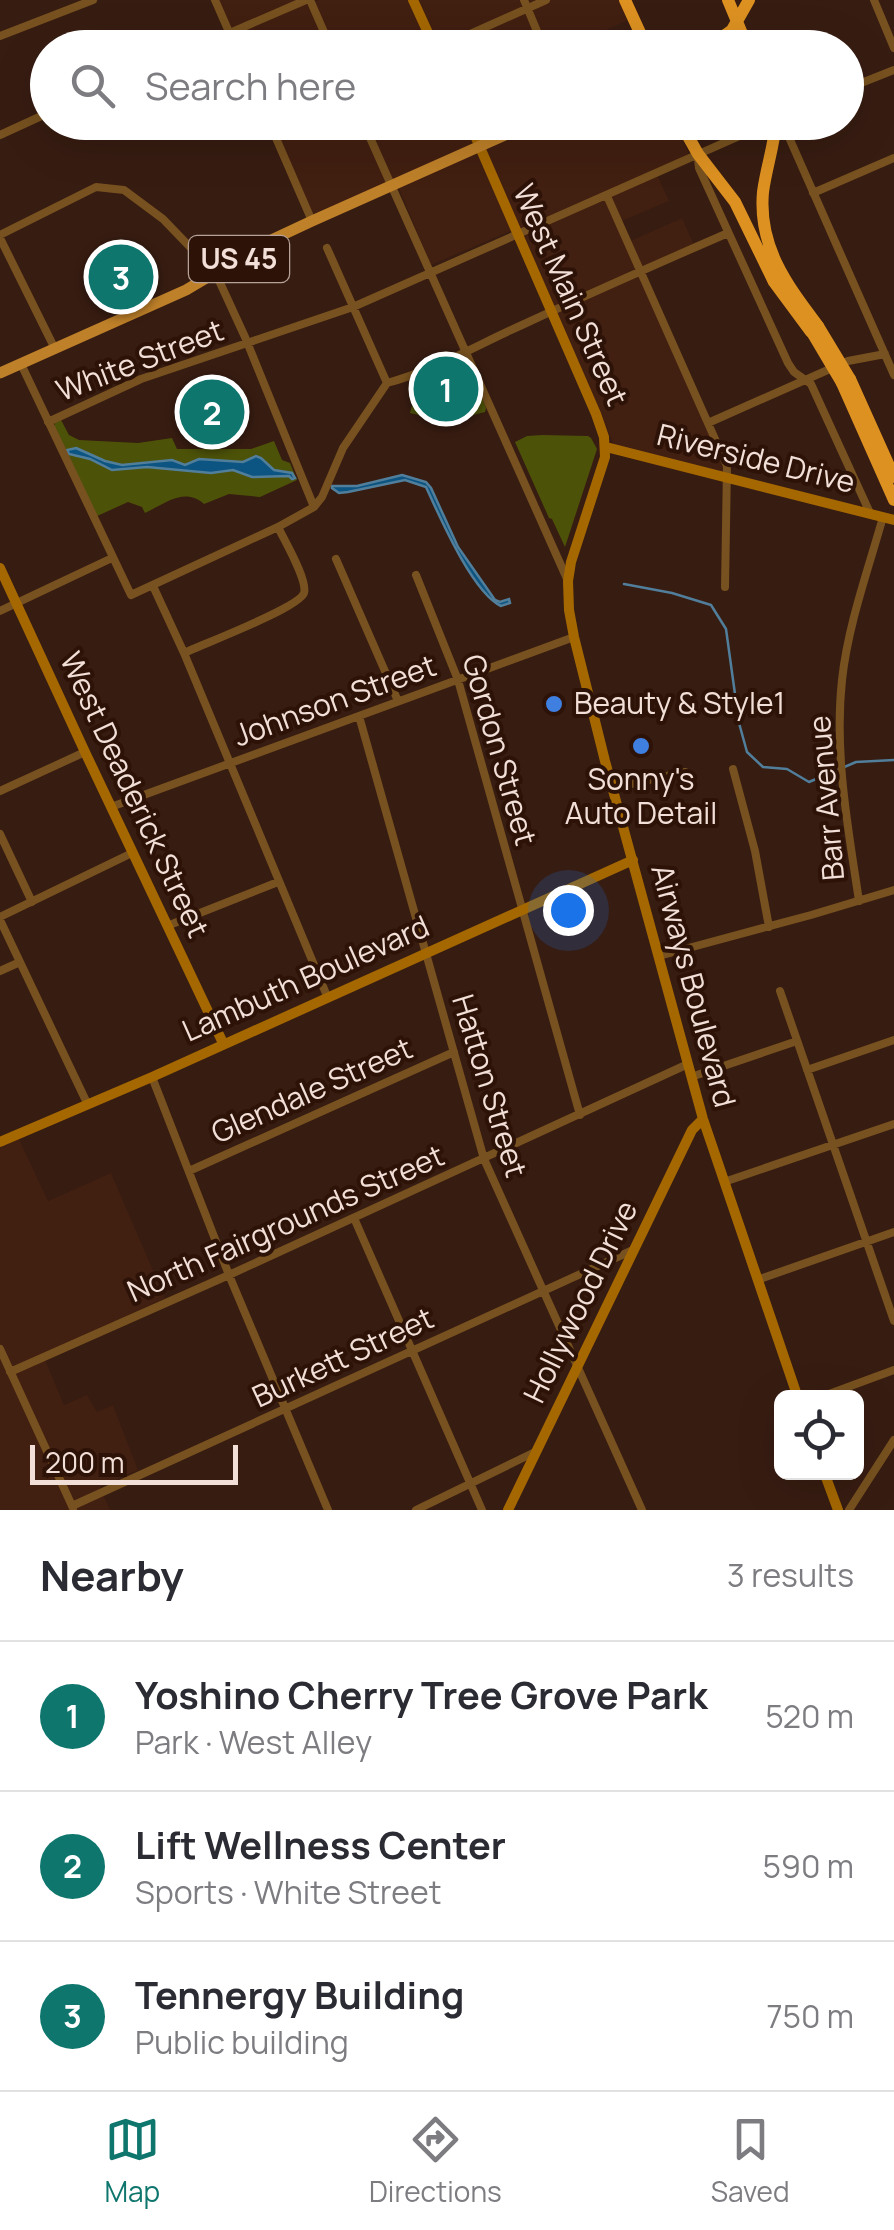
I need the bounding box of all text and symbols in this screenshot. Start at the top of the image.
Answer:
search box [30,30,864,140]
icon: search [65,58,120,113]
text: Search here [145,59,356,111]
street label: West Main Street [504,177,639,412]
road number: US 45 [189,236,289,282]
pin: 3 [88,240,154,314]
street label: White Street [50,309,229,410]
pin: 1 [414,352,478,426]
pin: 2 [180,374,244,450]
street label: Riverside Drive [653,413,860,502]
street label: Johnson Street [228,644,441,755]
street label: West Deaderick Street [51,645,220,944]
street label: Gordon Street [454,649,547,850]
place label: Beauty & Style1 [574,682,785,723]
marker: Beauty & Style1 [543,693,565,715]
street label: Barr Avenue [798,714,853,882]
marker: Sonny's Auto Detail [630,735,652,757]
place label: Sonny's Auto Detail [565,758,717,833]
street label: Airways Boulevard [642,860,747,1111]
your location [543,885,594,936]
street label: Lambuth Boulevard [176,905,435,1050]
street label: Hatton Street [443,989,538,1182]
street label: Glendale Street [204,1027,418,1152]
street label: North Fairgrounds Street [121,1134,450,1311]
street label: Hollywood Drive [513,1194,646,1409]
street label: Burkett Street [245,1297,440,1417]
map controls [774,1390,864,1480]
button: locate [774,1390,864,1480]
scale bar [30,1440,238,1484]
text: 200 m [45,1443,124,1481]
text: Nearby [40,1546,184,1604]
text: 3 results [727,1553,854,1597]
text: Yoshino Cherry Tree Grove Park [135,1668,708,1720]
text: 1 [65,1694,80,1738]
text: 520 m [765,1694,854,1738]
text: Park · West Alley [135,1720,372,1764]
text: Lift Wellness Center [135,1818,506,1870]
text: 2 [63,1844,82,1888]
text: 590 m [763,1844,854,1888]
text: Sports · White Street [135,1870,441,1914]
text: Tennergy Building [135,1968,464,2020]
text: 3 [63,1994,82,2038]
text: 750 m [766,1994,854,2038]
text: Public building [135,2020,349,2064]
tab: Map [104,2112,160,2210]
tab: Directions [369,2112,502,2210]
tab: Saved [711,2112,790,2210]

